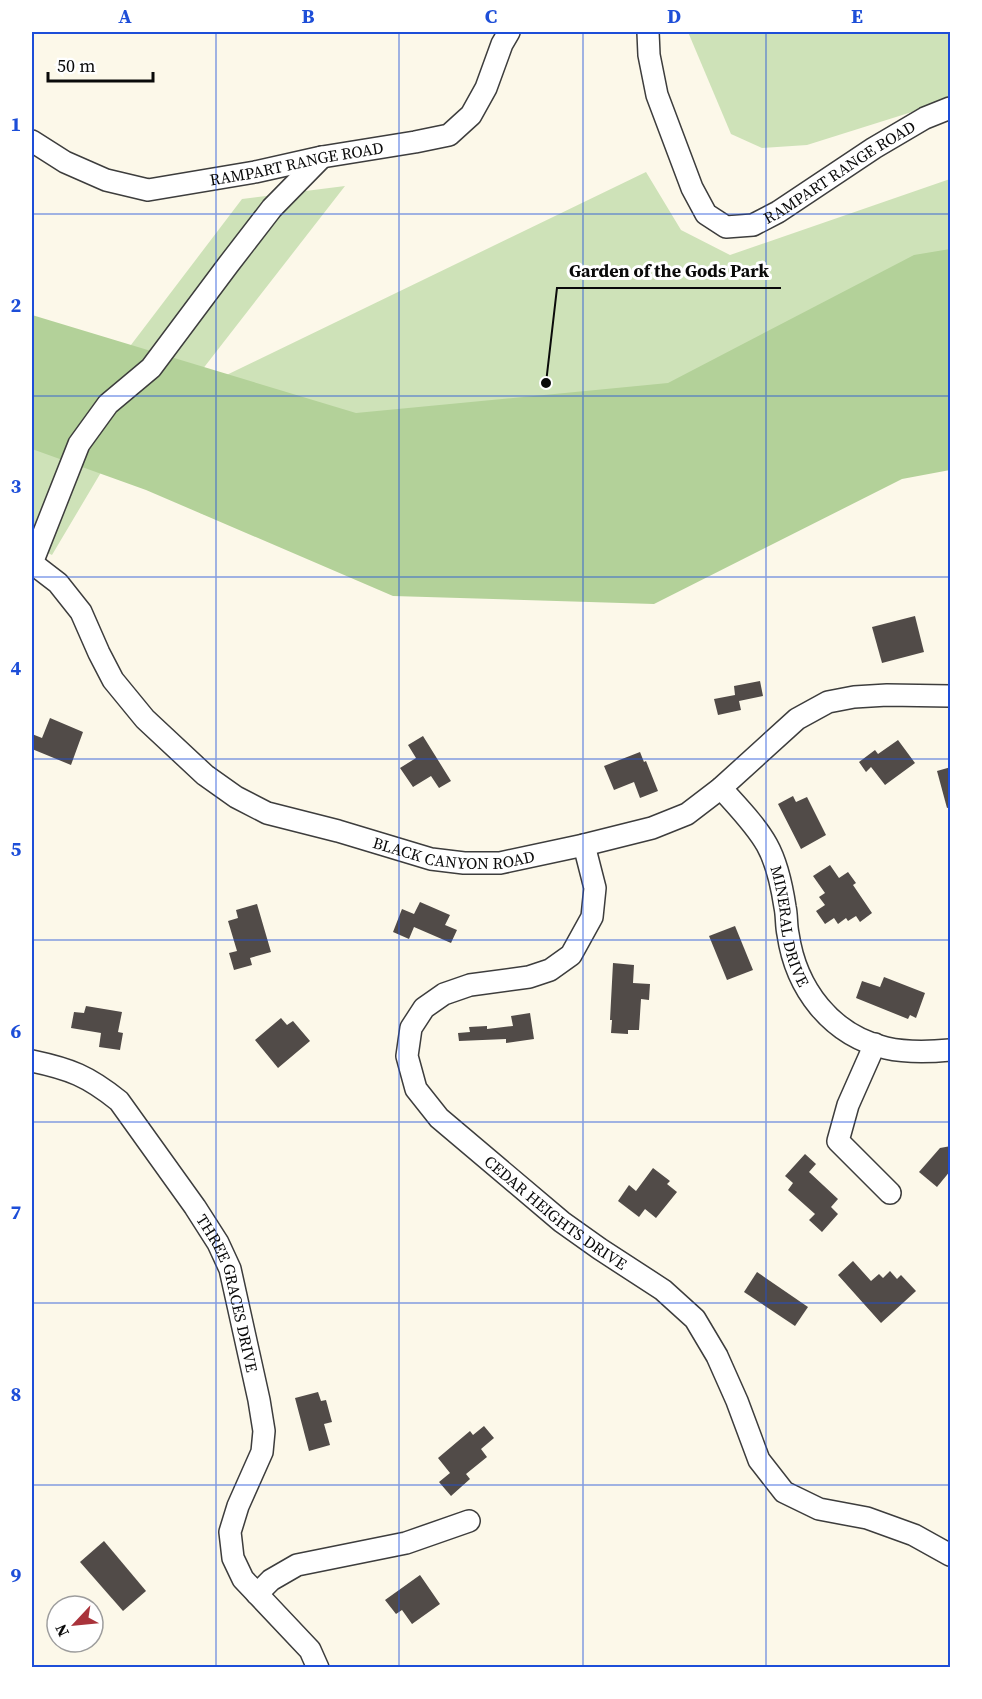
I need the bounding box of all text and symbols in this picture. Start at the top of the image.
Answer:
text: A [118,2,132,30]
text: B [301,2,315,30]
text: C [485,2,497,30]
text: D [667,2,681,30]
text: E [851,2,863,30]
scale bar [48,45,153,83]
text: 50 m [57,53,95,78]
text: 1 [11,110,21,138]
street label: RAMPART RANGE ROAD [759,115,919,229]
street label: RAMPART RANGE ROAD [208,136,385,190]
callout: Garden of the Gods Park [557,252,781,288]
text: Garden of the Gods Park [569,258,769,283]
text: 2 [11,291,22,319]
text: 3 [11,472,22,500]
text: 4 [11,654,22,682]
street label: BLACK CANYON ROAD [370,831,537,874]
text: 5 [11,835,22,863]
street label: MINERAL DRIVE [765,863,815,991]
text: 6 [11,1017,22,1045]
street label: CEDAR HEIGHTS DRIVE [480,1150,632,1275]
text: 7 [11,1198,22,1226]
street label: THREE GRACES DRIVE [191,1210,264,1375]
text: 8 [11,1380,21,1408]
text: 9 [11,1561,22,1589]
north arrow [45,1594,105,1654]
text: N [49,1620,74,1641]

